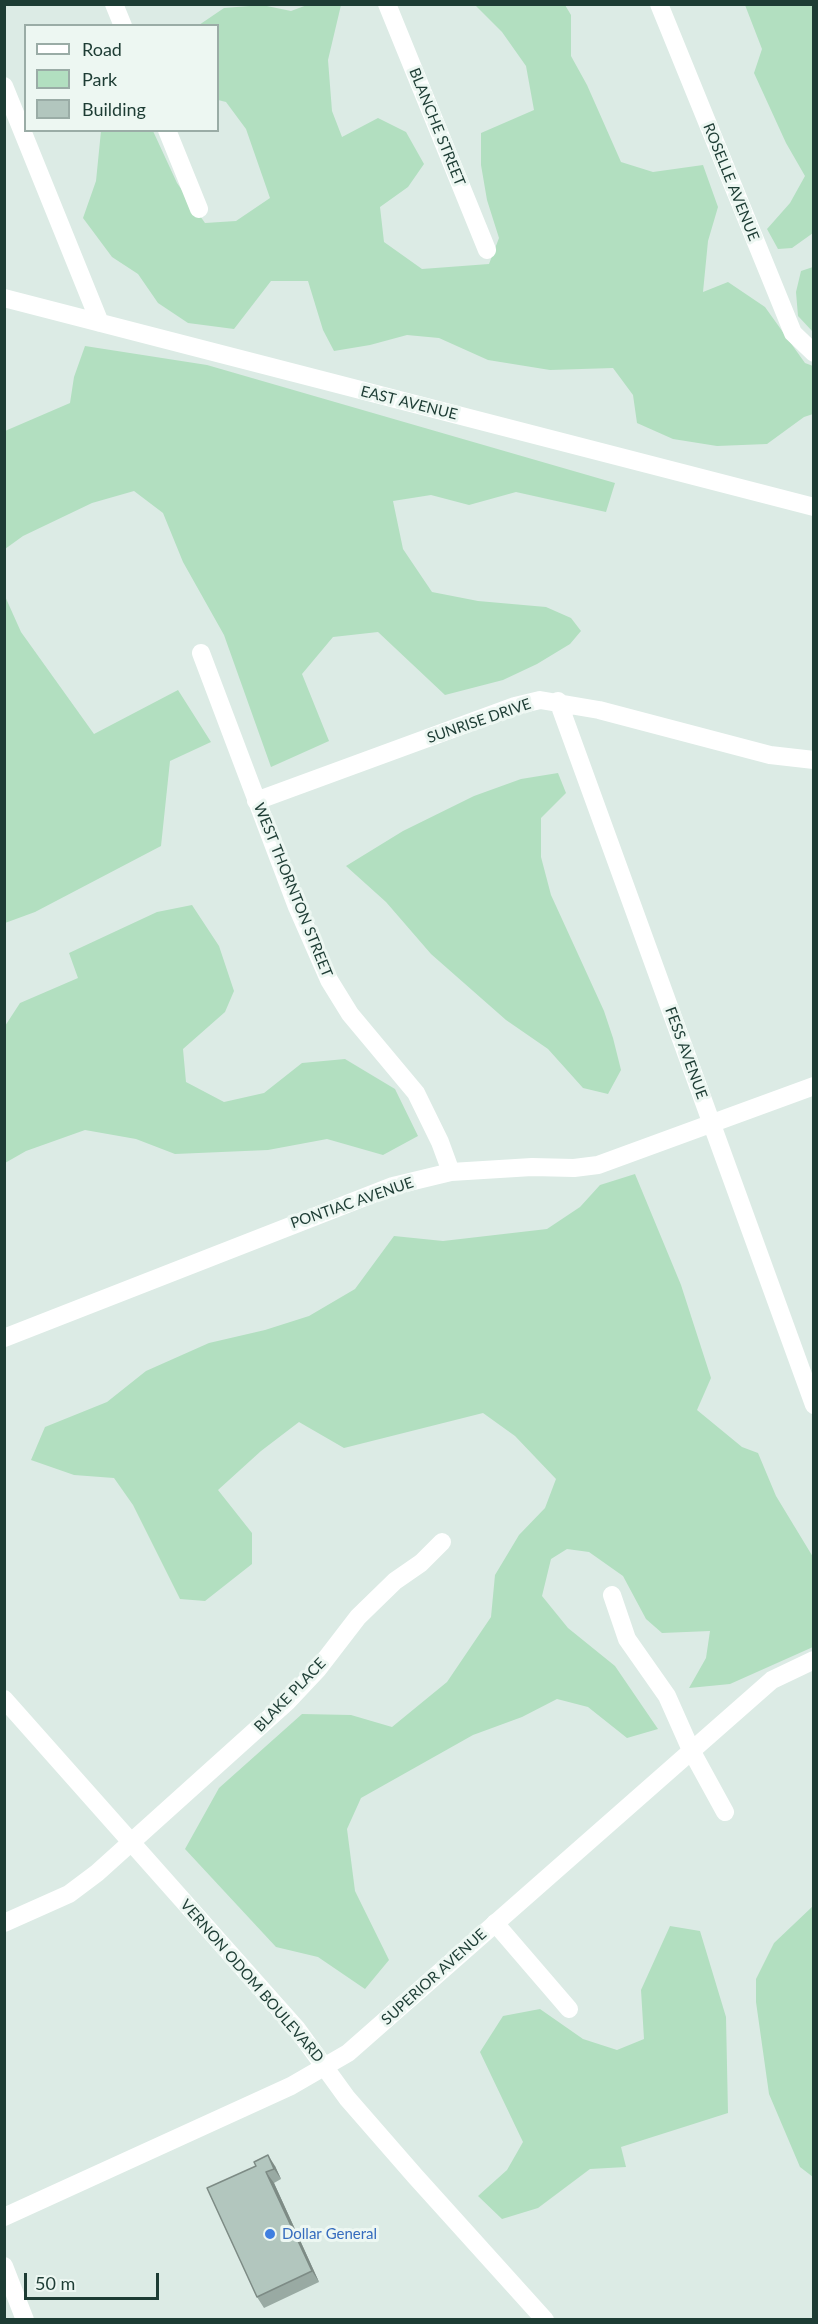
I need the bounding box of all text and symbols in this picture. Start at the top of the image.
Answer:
legend [24,24,219,132]
text: Road [82,38,122,60]
street label: BLANCHE STREET [405,65,469,189]
text: Park [82,68,117,90]
text: Building [82,98,146,120]
street label: ROSELLE AVENUE [699,121,763,243]
street label: EAST AVENUE [359,382,459,424]
street label: SUNRISE DRIVE [425,695,533,747]
street label: WEST THORNTON STREET [250,800,336,980]
street label: FESS AVENUE [661,1005,711,1101]
street label: PONTIAC AVENUE [288,1174,416,1232]
street label: BLAKE PLACE [250,1654,330,1736]
street label: VERNON ODOM BOULEVARD [176,1896,328,2066]
street label: SUPERIOR AVENUE [378,1925,490,2029]
place label: Dollar General [282,2225,377,2243]
marker: Dollar General [263,2227,277,2241]
scale bar [27,2261,162,2299]
text: 50 m [35,2272,75,2294]

